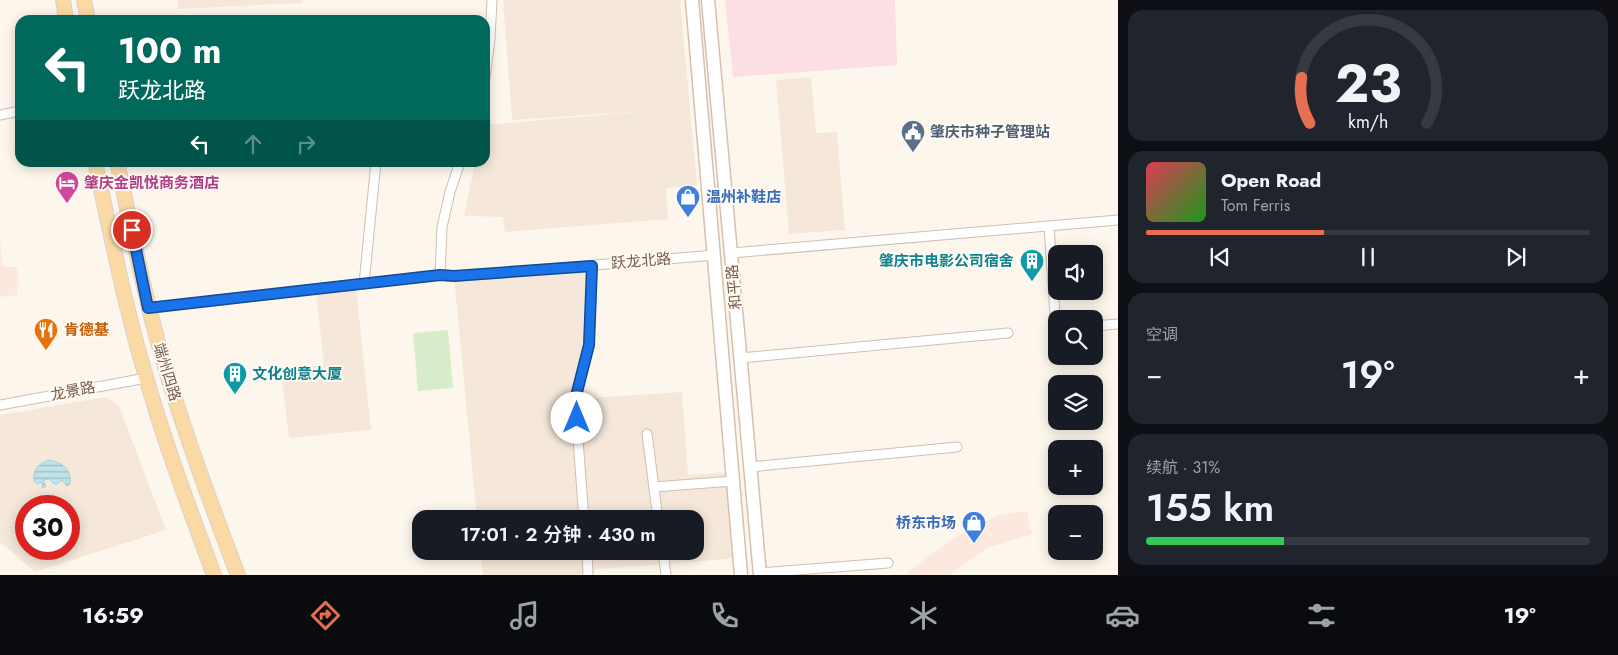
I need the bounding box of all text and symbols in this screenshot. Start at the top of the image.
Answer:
text: 100 m [118,26,221,76]
icon: left [35,35,100,100]
text: 23 [1335,46,1401,122]
text: 跃龙北路 [118,74,206,106]
text: km/h [1348,109,1388,135]
public building icon: 肇庆市种子管理站 [900,119,926,153]
place label: 肇庆市种子管理站 [930,121,1050,143]
icon: left [186,130,214,158]
icon: ahead [239,130,267,158]
icon: right [292,130,320,158]
text: Open Road [1221,167,1321,194]
hotel icon: 肇庆金凯悦商务酒店 [54,170,80,204]
place label: 肇庆金凯悦商务酒店 [84,172,219,194]
shop icon: 温州补鞋店 [675,184,701,218]
place label: 温州补鞋店 [706,186,781,208]
text: Tom Ferris [1221,194,1290,217]
pin [111,209,153,251]
icon: arrive [118,216,146,244]
icon: previous [1206,243,1234,271]
icon: pause [1354,243,1382,271]
icon: next [1502,243,1530,271]
map controls [1048,245,1103,560]
button: sound [1048,245,1103,300]
street label: 跃龙北路 [610,247,672,275]
building icon: 肇庆市电影公司宿舍 [1019,248,1045,282]
place label: 肇庆市电影公司宿舍 [879,250,1014,272]
street label: 和平路 [721,264,747,310]
button: search [1048,310,1103,365]
restaurant icon: 肯德基 [33,317,59,351]
place label: 肯德基 [64,319,109,341]
text: 空调 [1146,323,1178,346]
street label: 端州四路 [148,340,186,404]
text: 19° [1341,347,1395,402]
text: − [1146,354,1163,395]
text: + [1573,354,1590,395]
building icon: 文化创意大厦 [222,361,248,395]
place label: 文化创意大厦 [252,363,342,385]
button: layers [1048,375,1103,430]
street label: 龙景路 [49,376,97,406]
position arrow [550,391,602,443]
button: + [1048,440,1103,495]
text: 续航 · 31% [1146,456,1220,479]
text: 155 km [1146,480,1274,535]
speed limit sign: 30 [15,495,80,560]
button: − [1048,505,1103,560]
shop icon: 桥东市场 [961,510,987,544]
place label: 桥东市场 [896,512,956,534]
text: 17:01 · 2 分钟 · 430 m [460,521,656,548]
icon: directions [308,598,343,633]
icon: music [507,598,542,633]
icon: phone [707,598,742,633]
icon: climate [906,598,941,633]
icon: car [1105,598,1140,633]
icon: filters [1304,598,1339,633]
text: 16:59 [82,599,144,631]
text: 19° [1503,599,1536,631]

